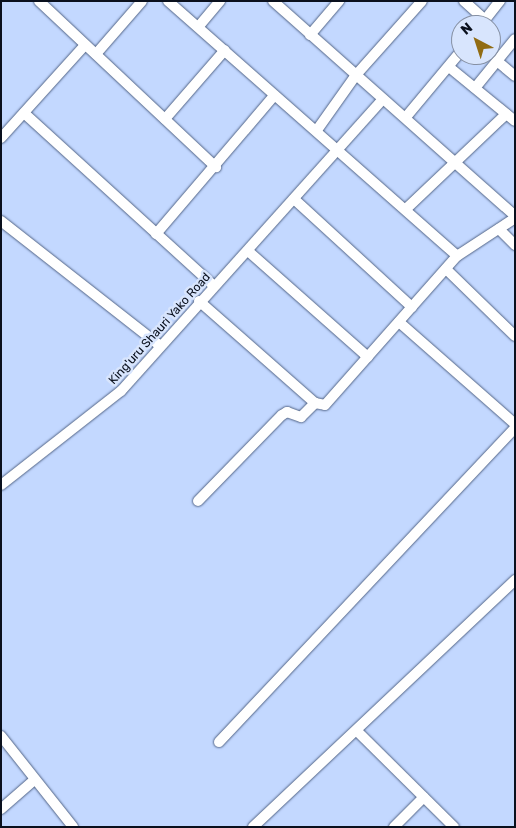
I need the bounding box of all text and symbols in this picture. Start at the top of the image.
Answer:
north arrow [451,15,501,65]
text: N [457,19,476,39]
street label: King'uru Shauri Yako Road [106,270,214,388]

